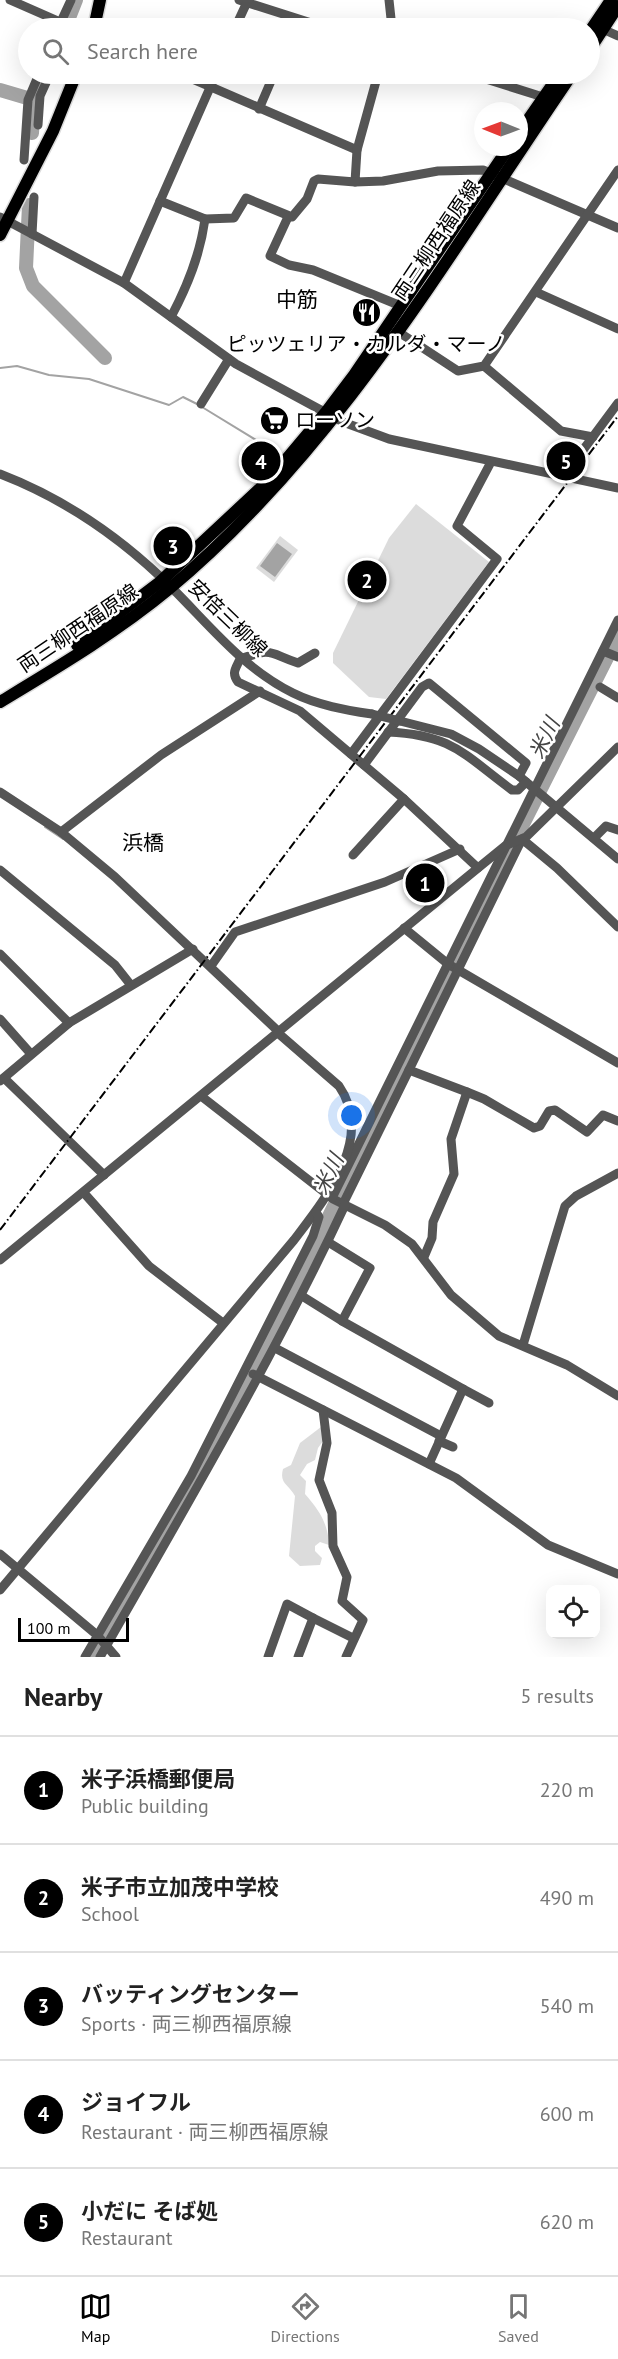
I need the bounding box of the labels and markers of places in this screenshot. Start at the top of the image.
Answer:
restaurant icon: ピッツェリア・カルダ・マーノ [350,297,382,329]
place label: ピッツェリア・カルダ・マーノ [227,331,505,357]
supermarket icon: ローソン [258,404,290,436]
place label: ローソン [295,407,375,433]
pin: 4 [242,438,280,484]
pin: 5 [546,438,586,484]
pin: 3 [154,524,192,568]
pin: 2 [348,558,386,602]
pin: 1 [406,860,444,906]

